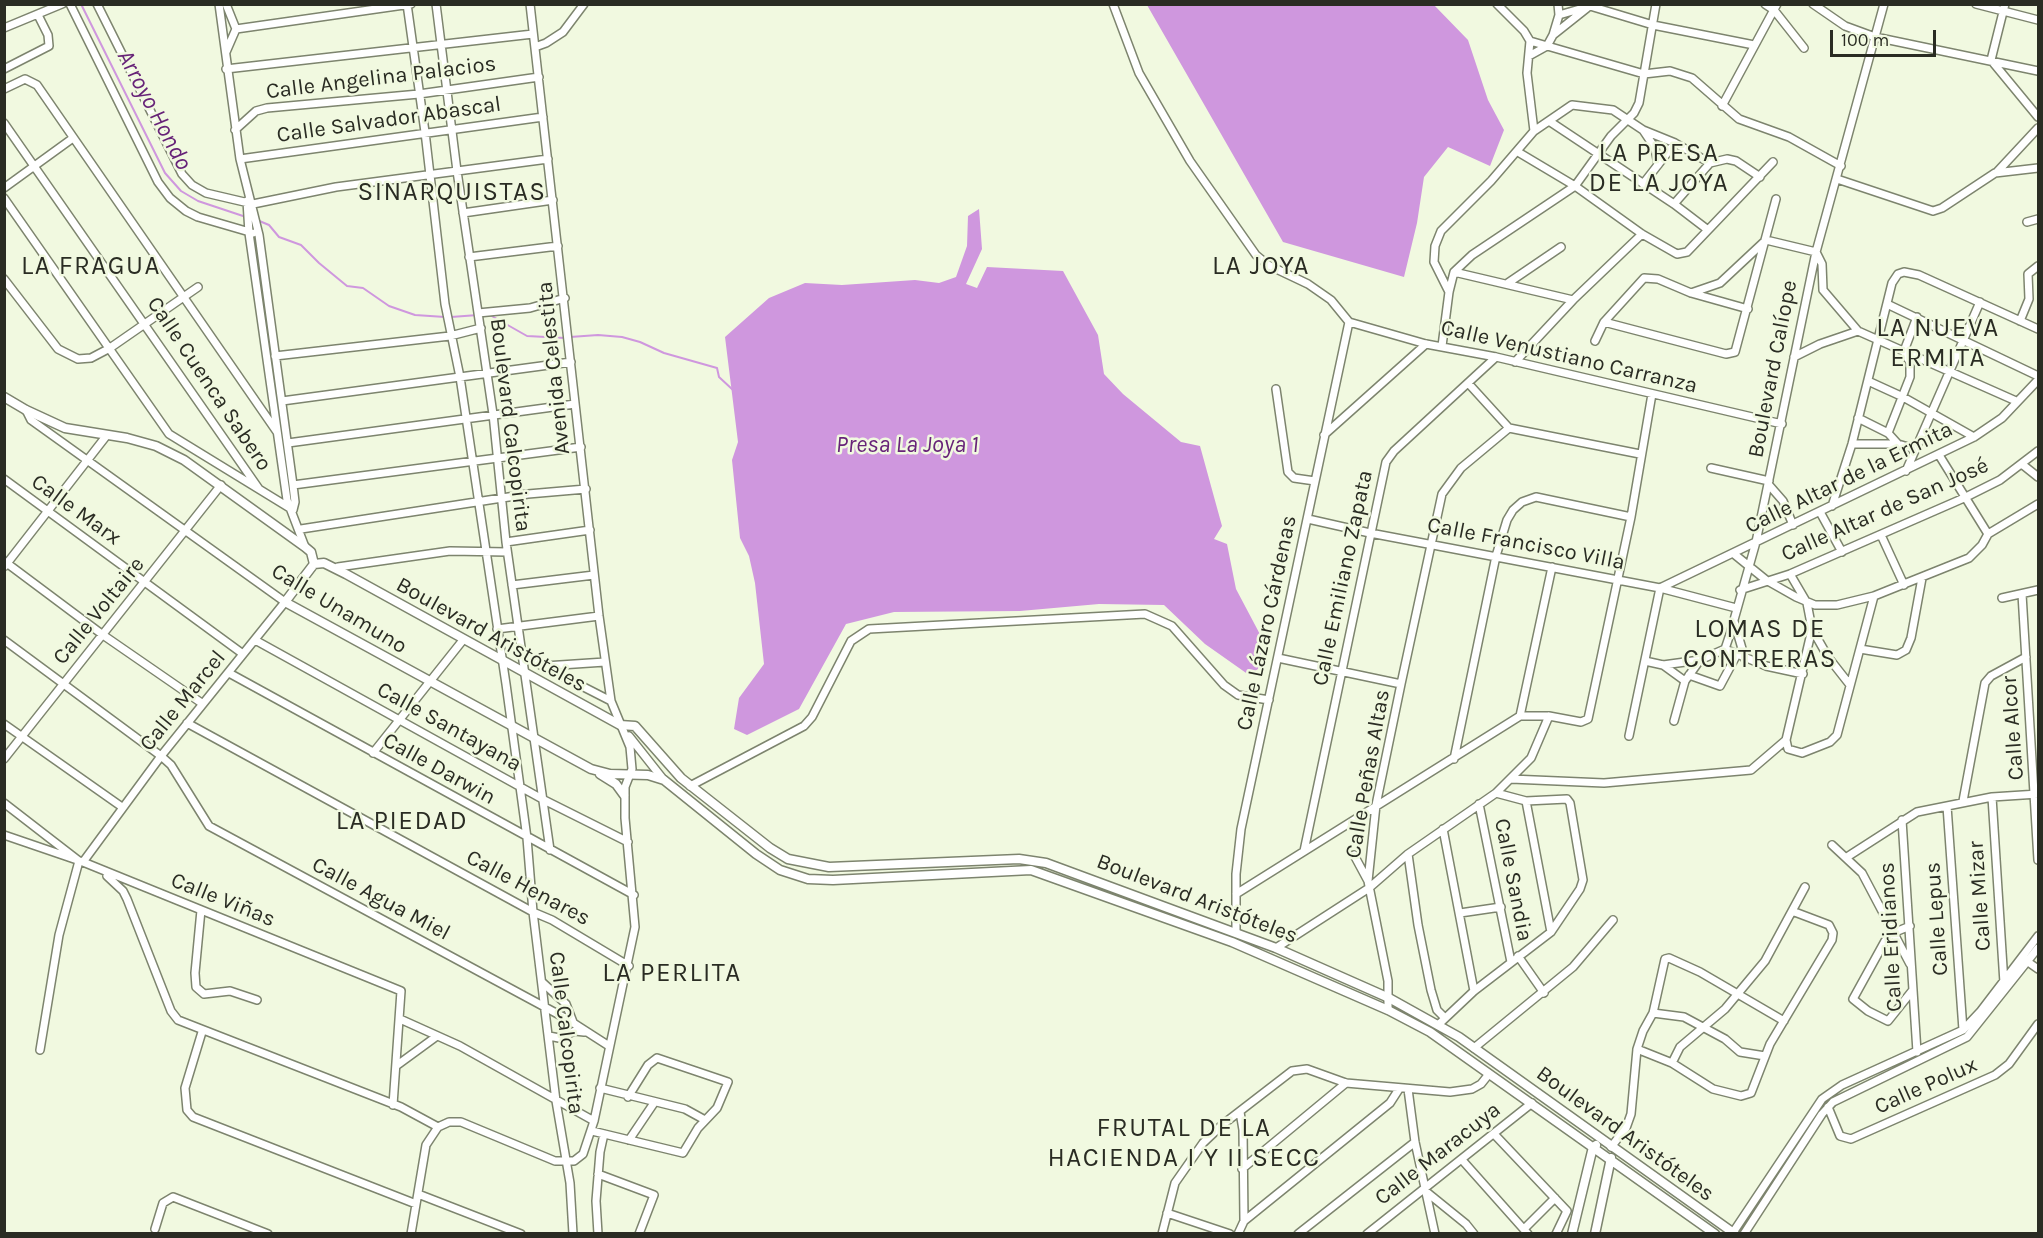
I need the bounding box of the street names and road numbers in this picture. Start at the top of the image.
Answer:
street label: Calle Angelina Palacios [265,51,497,105]
street label: Calle Salvador Abascal [275,91,503,149]
street label: Boulevard Calíope [1743,278,1803,460]
street label: Avenida Celestita [532,280,576,456]
street label: Calle Cuenca Sabero [141,292,277,476]
street label: Calle Venustiano Carranza [1438,315,1700,399]
street label: Boulevard Calcopirita [484,317,536,533]
street label: Calle Altar de la Ermita [1741,416,1957,540]
street label: Calle Altar de San José [1777,452,1993,568]
street label: Calle Emiliano Zapata [1307,468,1379,688]
street label: Calle Marx [26,469,126,551]
street label: Calle Francisco Villa [1425,512,1627,576]
street label: Calle Lázaro Cárdenas [1231,513,1303,733]
street label: Calle Voltaire [48,552,150,670]
street label: Calle Unamuno [266,558,412,660]
street label: Boulevard Aristóteles [391,572,591,698]
street label: Calle Marcel [134,645,232,757]
street label: Calle Alcor [1996,675,2030,781]
street label: Calle Santayana [372,676,526,778]
street label: Calle Peñas Altas [1340,688,1396,860]
street label: Calle Darwin [378,727,500,811]
street label: Calle Sandia [1488,816,1538,944]
street label: Calle Mizar [1963,840,1997,952]
street label: Calle Henares [461,844,595,932]
street label: Boulevard Aristóteles [1093,848,1301,950]
street label: Calle Agua Miel [307,851,455,947]
street label: Calle Eridianos [1874,861,1908,1013]
street label: Calle Lepus [1920,861,1954,977]
street label: Calle Viñas [167,867,279,933]
street label: Calle Calcopirita [543,950,589,1116]
street label: Calle Polux [1871,1052,1981,1120]
street label: Boulevard Aristóteles [1531,1061,1719,1207]
street label: Calle Maracuya [1370,1097,1506,1211]

